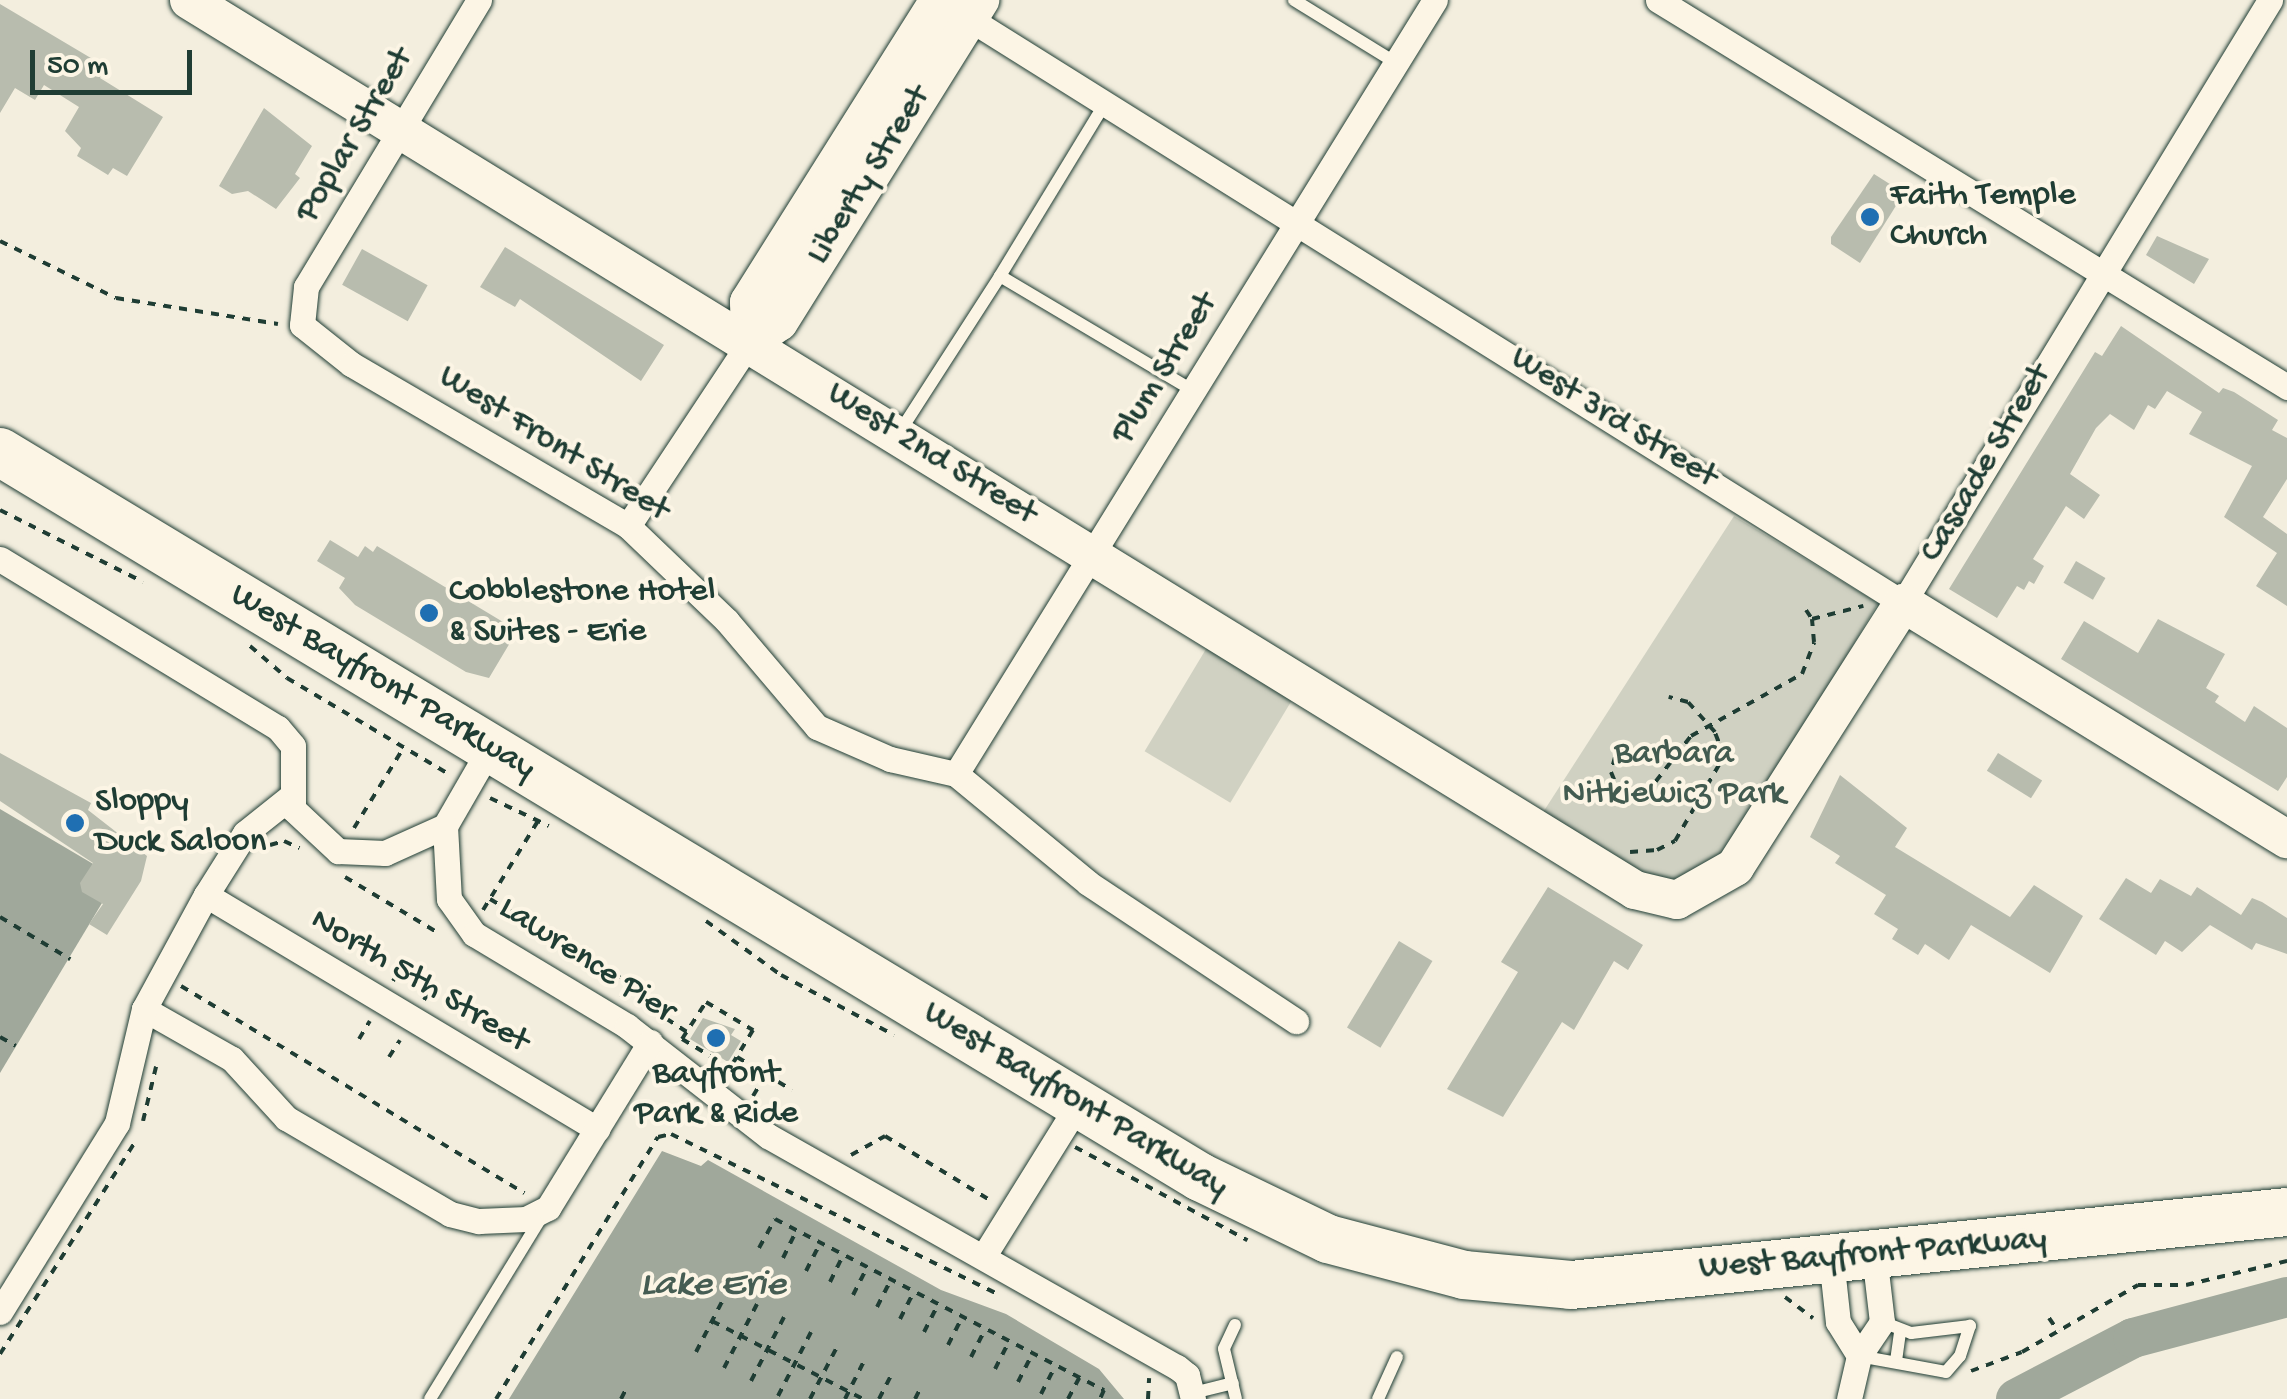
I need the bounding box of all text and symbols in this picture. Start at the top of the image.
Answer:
scale bar [35,30,198,92]
street label: Poplar Street [288,41,424,231]
text: 50 m [47,50,108,85]
street label: Liberty Street [799,79,941,273]
place label: Faith Temple Church [1890,176,2076,258]
marker: Faith Temple Church [1859,206,1881,228]
street label: Plum Street [1103,286,1229,452]
street label: West 3rd Street [1502,339,1724,499]
street label: West Front Street [430,357,676,533]
street label: Cascade Street [1912,358,2062,570]
street label: West 2nd Street [818,374,1044,536]
place label: Cobblestone Hotel & Suites - Erie [449,572,715,654]
street label: West Bayfront Parkway [222,575,542,791]
marker: Cobblestone Hotel & Suites - Erie [418,602,440,624]
park label: Barbara Nitkiewicz Park [1562,734,1786,816]
place label: Sloppy Duck Saloon [95,782,266,864]
marker: Sloppy Duck Saloon [64,812,86,834]
street label: Lawrence Pier [490,888,682,1034]
street label: North 5th Street [302,900,536,1064]
street label: West Bayfront Parkway [915,993,1235,1209]
marker: Bayfront Park & Ride [705,1027,727,1049]
place label: Bayfront Park & Ride [634,1054,798,1136]
street label: West Bayfront Parkway [1697,1219,2049,1291]
water label: Lake Erie [640,1264,786,1310]

